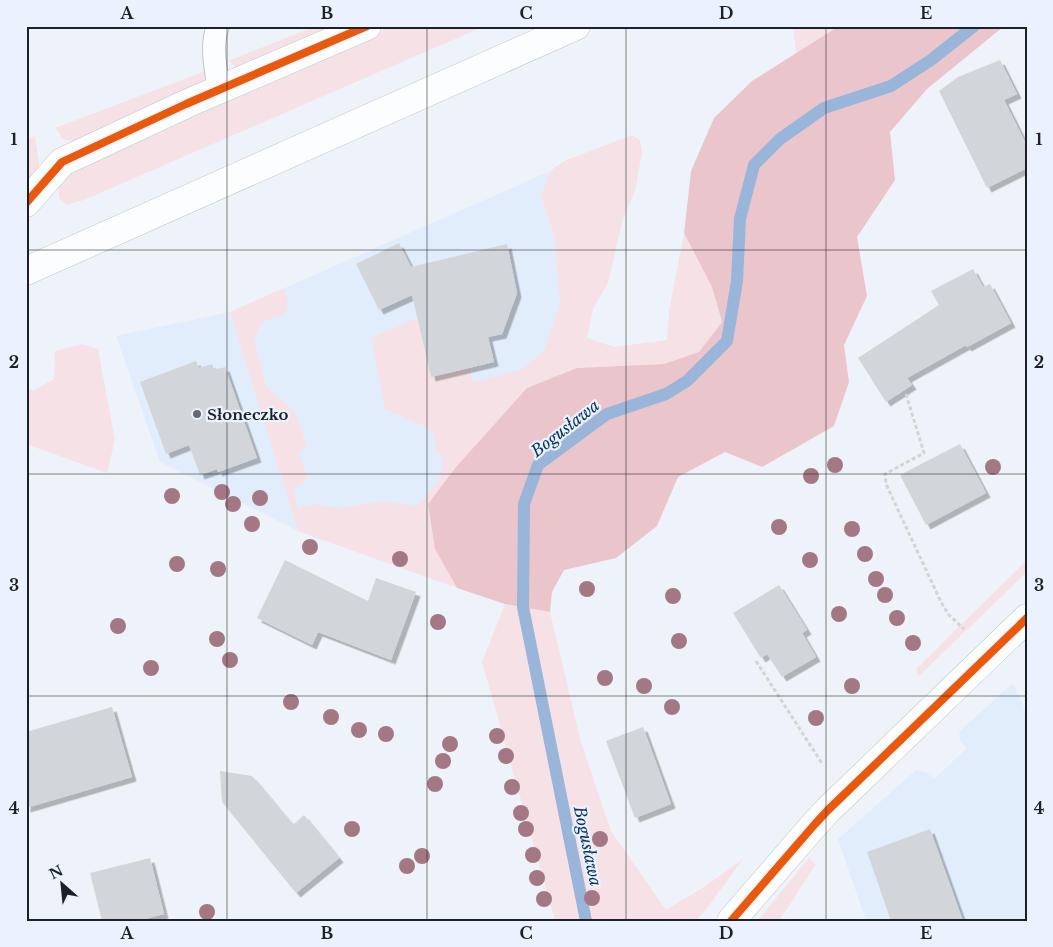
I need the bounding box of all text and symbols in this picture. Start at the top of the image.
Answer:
text: A [120,3,135,23]
text: B [321,3,334,23]
text: C [519,3,533,23]
text: D [719,3,733,23]
text: E [920,3,932,23]
text: 1 [11,129,18,149]
text: 1 [1036,129,1043,149]
text: 2 [9,352,19,372]
text: 2 [1034,352,1044,372]
water label: Bogusława [526,395,603,462]
place label: Słoneczko [207,405,288,424]
marker: Słoneczko [191,408,203,420]
text: 3 [9,575,19,595]
text: 3 [1034,575,1044,595]
text: 4 [9,798,19,818]
text: 4 [1034,798,1044,818]
water label: Bogusława [570,803,606,888]
north arrow [38,860,88,910]
text: N [46,861,66,883]
text: A [120,923,135,943]
text: B [321,923,334,943]
text: C [519,923,533,943]
text: D [719,923,733,943]
text: E [920,923,932,943]

